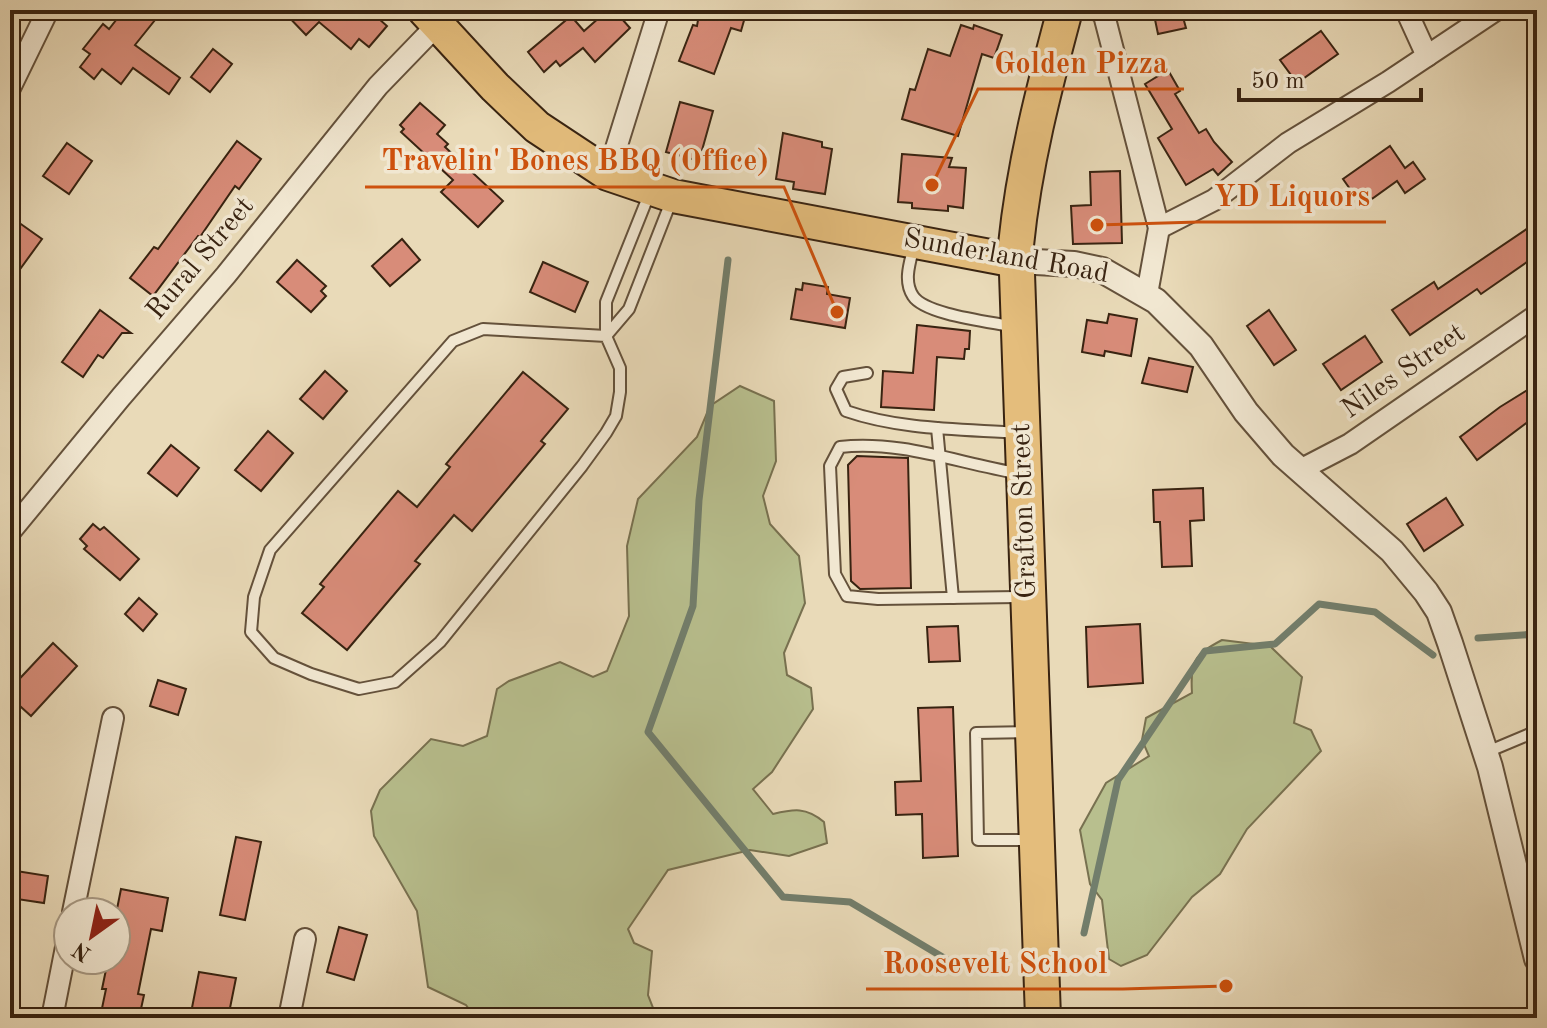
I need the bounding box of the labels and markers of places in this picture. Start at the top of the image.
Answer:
callout: Golden Pizza [978,35,1184,89]
callout: Travelin' Bones BBQ (Office) [365,133,784,187]
callout: YD Liquors [1198,168,1386,222]
callout: Roosevelt School [866,935,1123,989]

